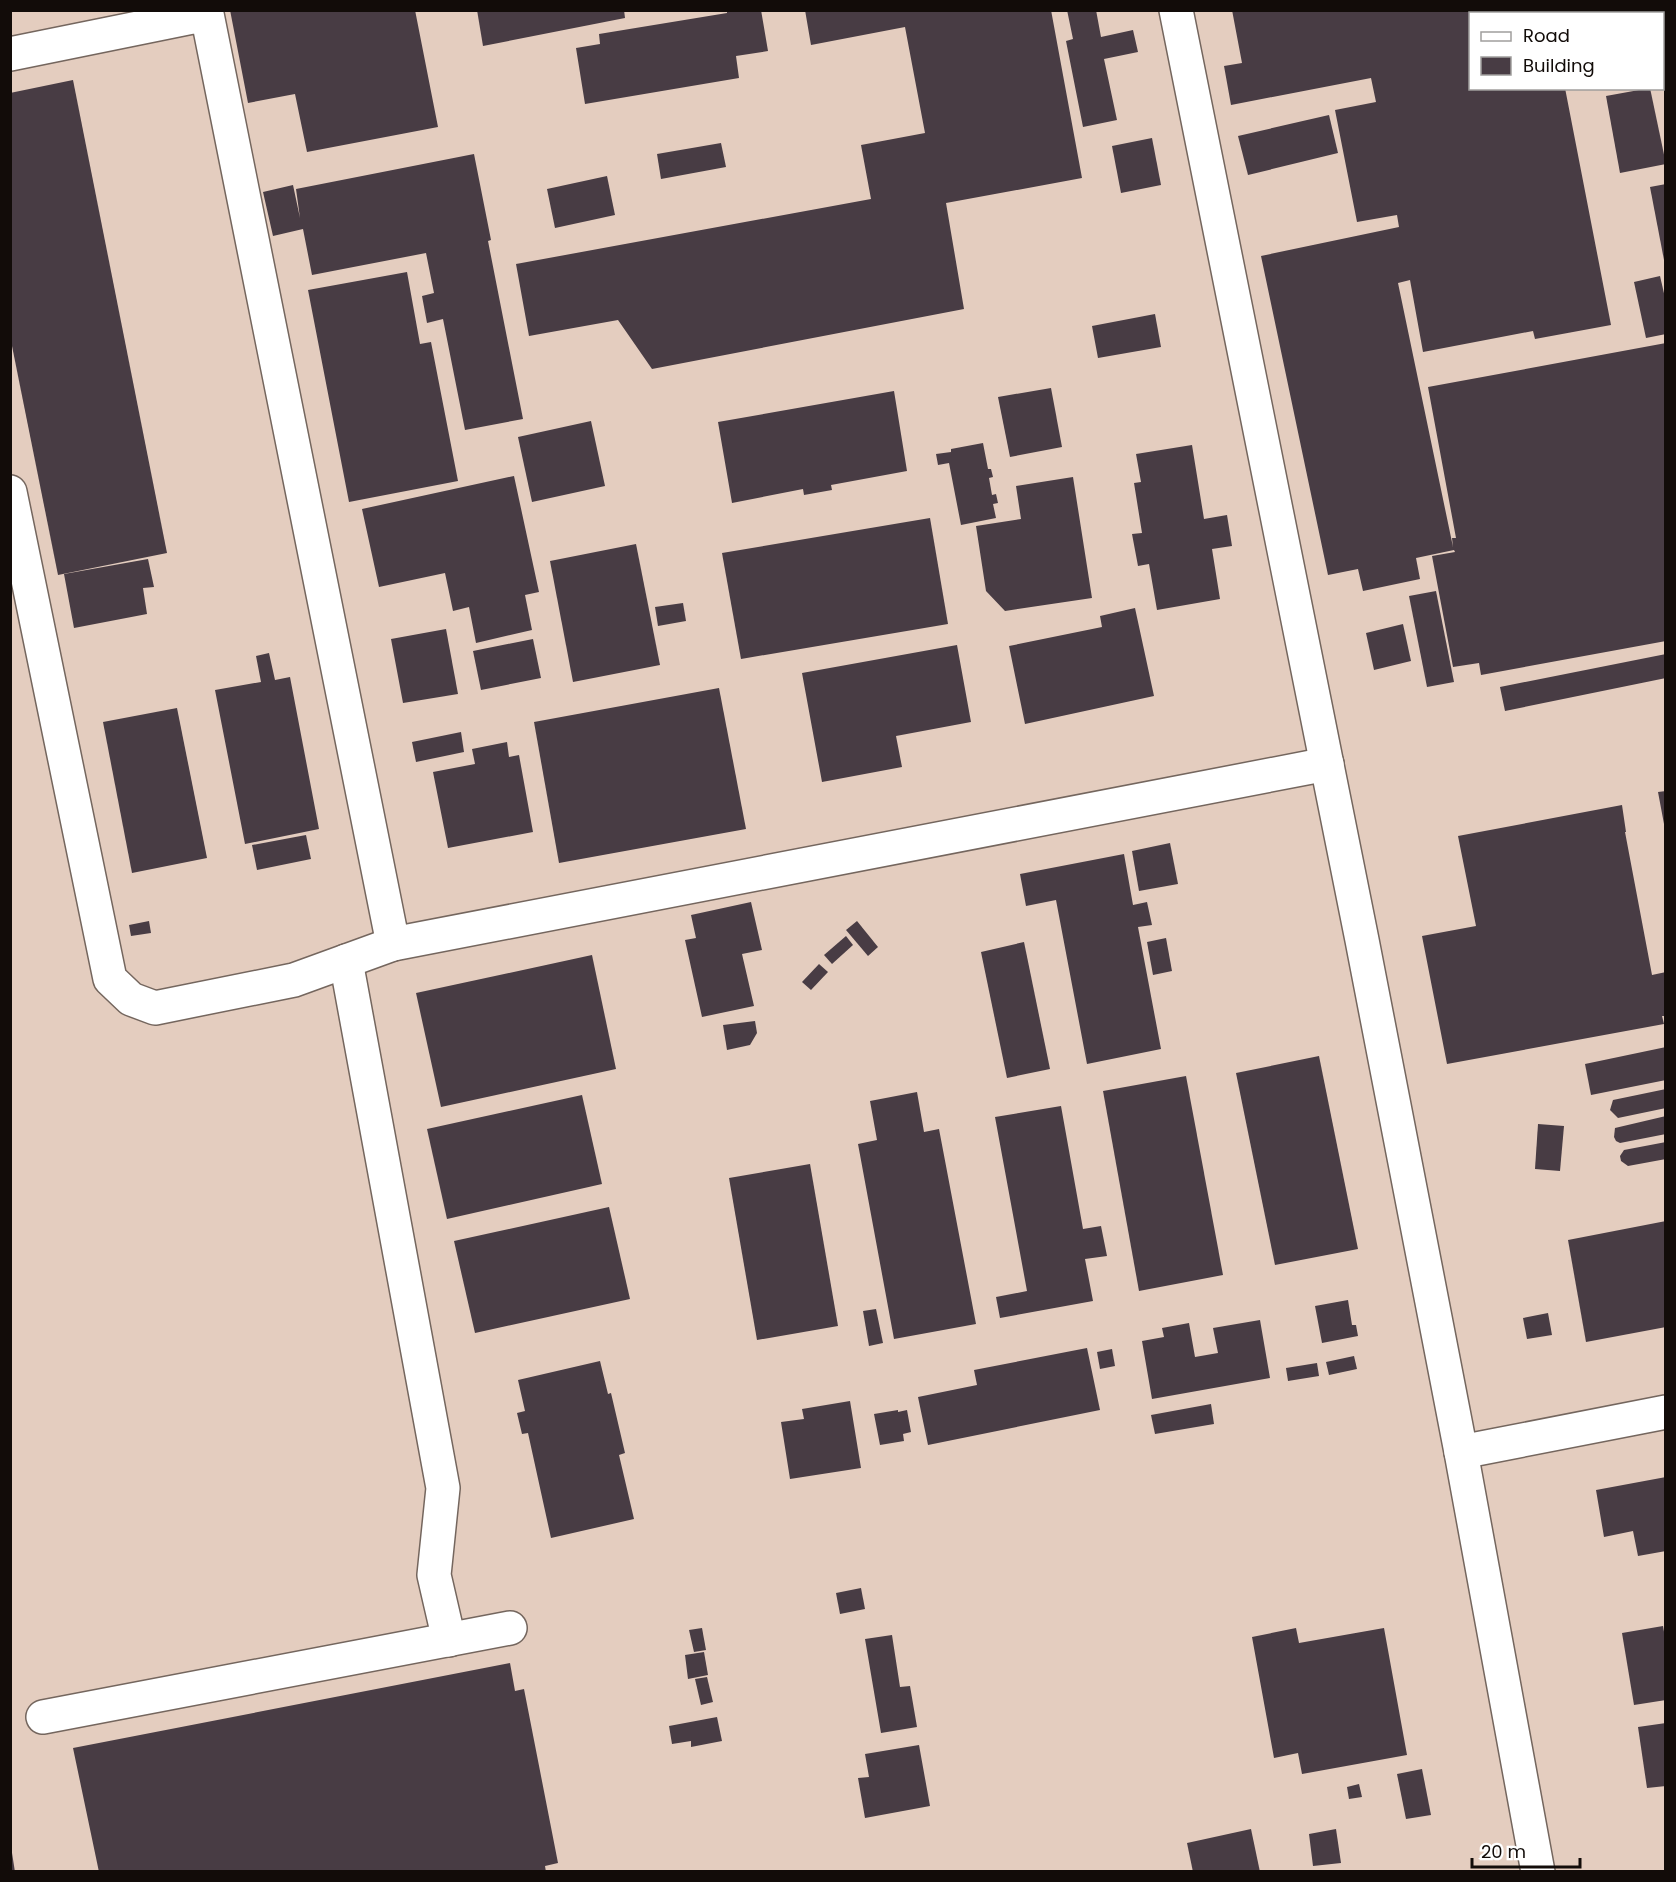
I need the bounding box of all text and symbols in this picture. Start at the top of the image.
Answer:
legend [1469,12,1664,90]
text: Road [1523,23,1570,48]
text: Building [1523,53,1595,78]
scale bar [1472,1831,1580,1869]
text: 20 m [1481,1839,1526,1864]

